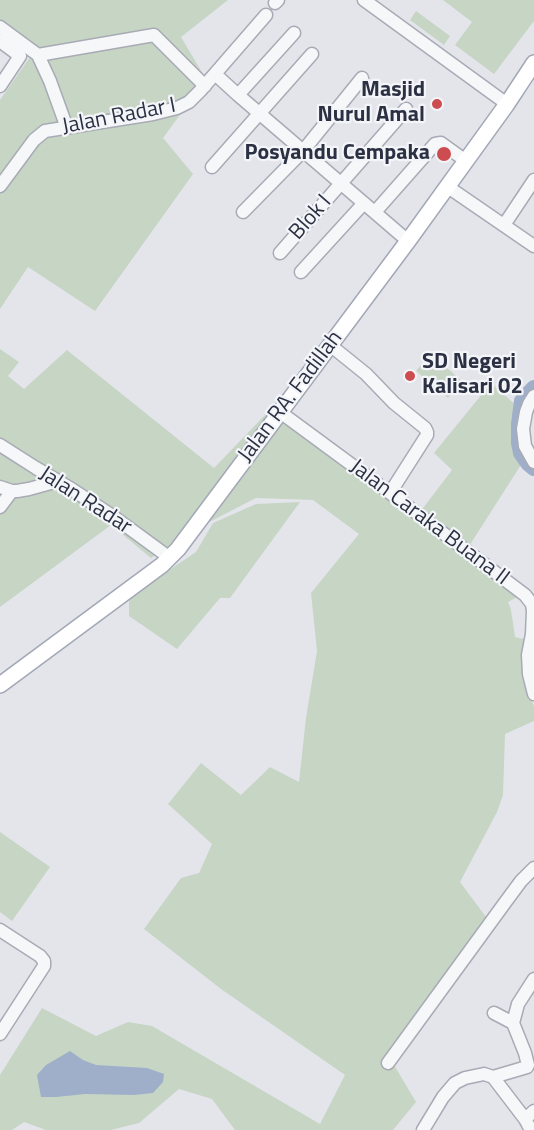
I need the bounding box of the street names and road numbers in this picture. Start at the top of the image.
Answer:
street label: Jalan Radar I [60,93,178,141]
street label: Blok I [284,190,338,246]
street label: Jalan RA. Fadillah [233,326,349,468]
street label: Jalan Caraka Buana II [344,454,514,592]
street label: Jalan Radar [34,461,136,541]

